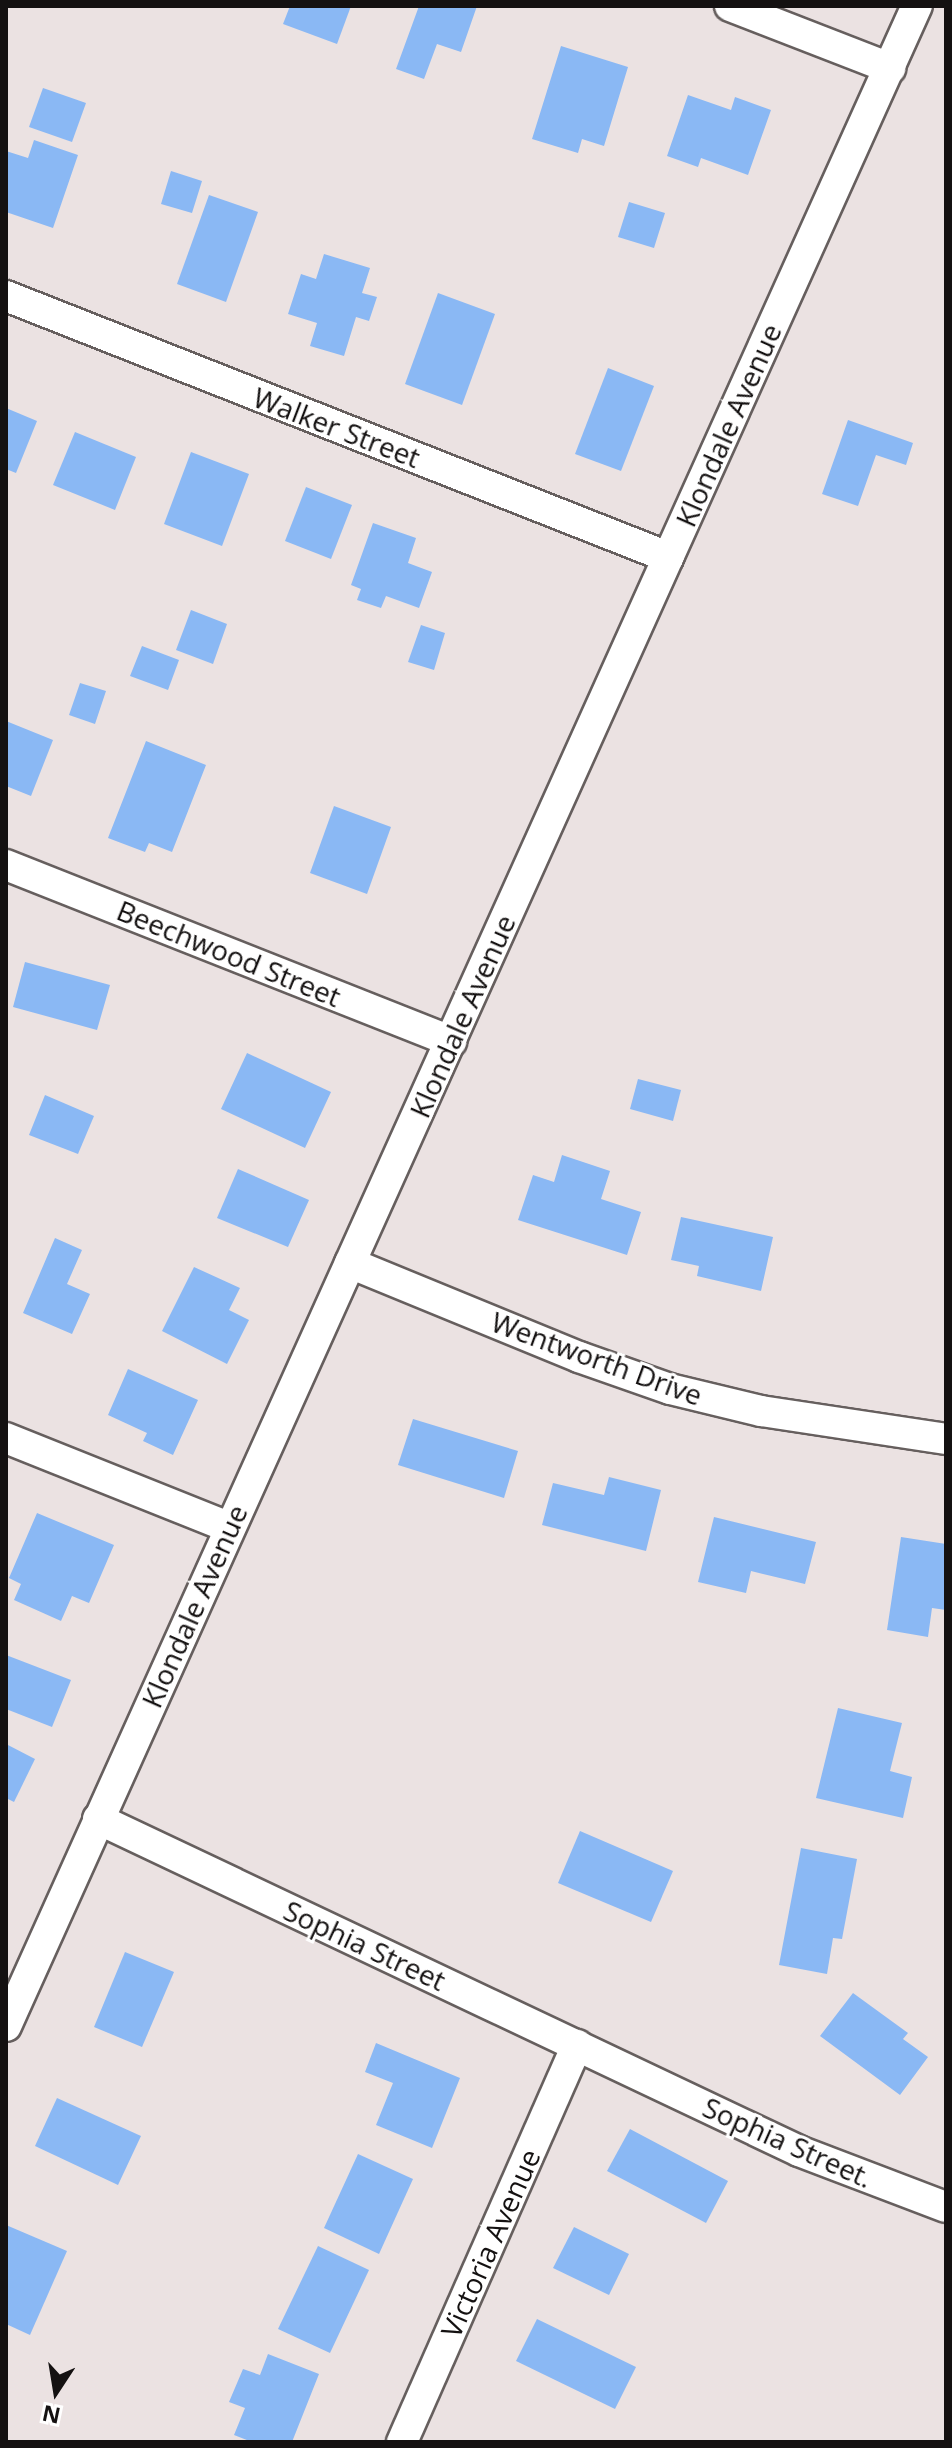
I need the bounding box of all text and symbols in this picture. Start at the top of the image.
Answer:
street label: Klondale Avenue [668,318,788,532]
street label: Walker Street [249,380,425,474]
street label: Beechwood Street [112,893,346,1013]
street label: Klondale Avenue [402,909,522,1123]
street label: Wentworth Drive [487,1304,707,1412]
street label: Klondale Avenue [134,1499,254,1713]
street label: Sophia Street [279,1893,451,1997]
street label: Sophia Street. [698,2090,878,2194]
street label: Victoria Avenue [433,2144,547,2342]
north arrow [16,2352,96,2432]
text: N [39,2399,63,2432]

